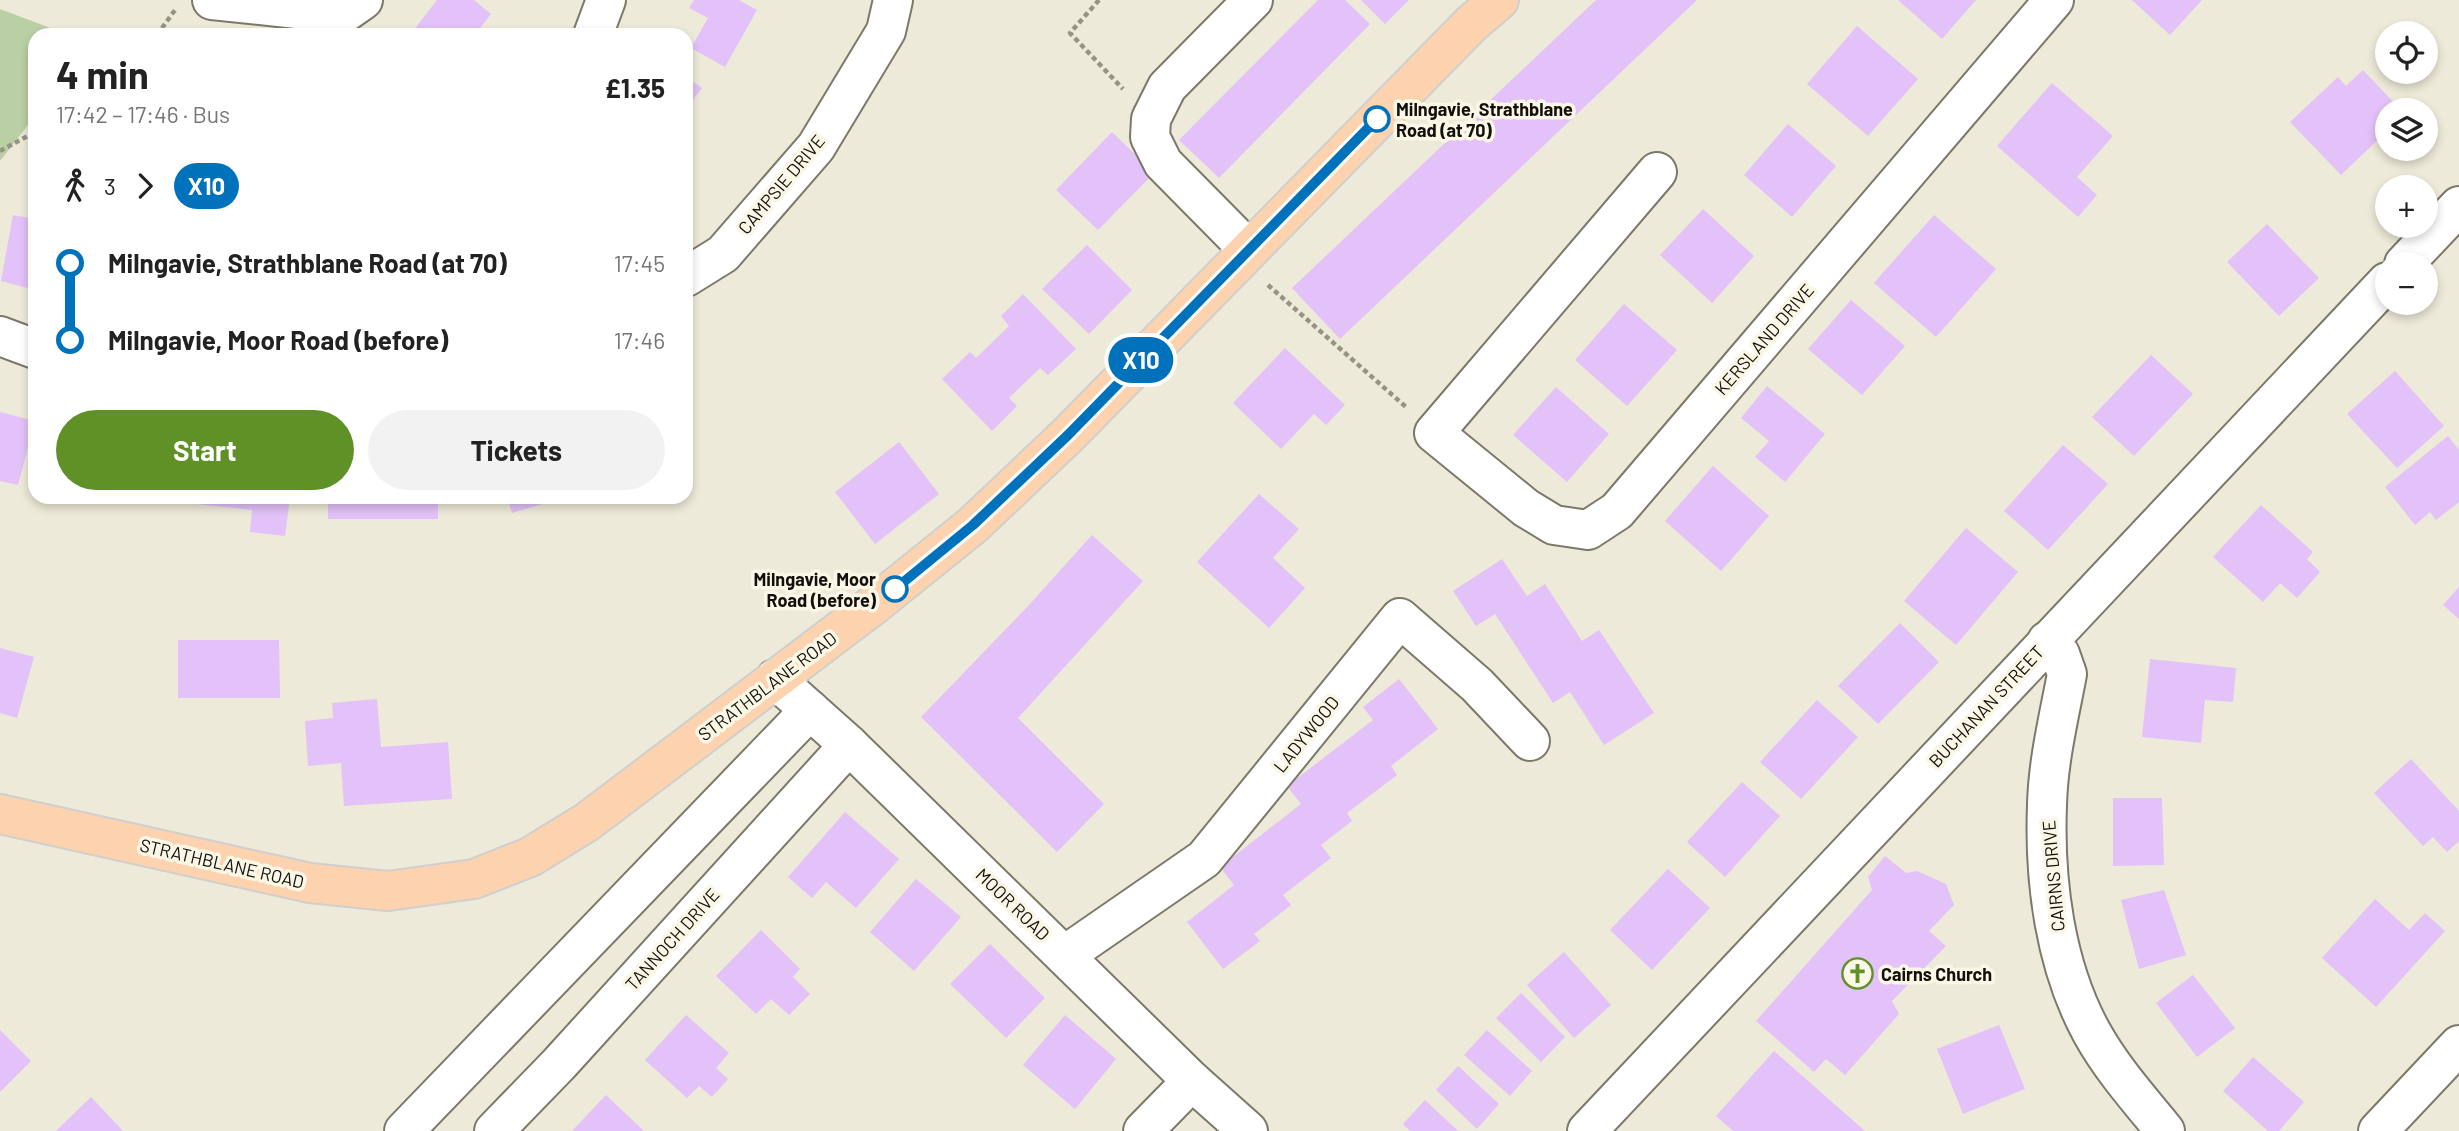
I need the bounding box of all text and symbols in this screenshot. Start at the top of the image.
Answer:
map controls [2375,21,2438,315]
button: locate [2375,21,2438,84]
text: 4 min [56,51,149,97]
text: £1.35 [605,72,665,103]
place label: Milngavie, Strathblane Road (at 70) [1396,98,1573,141]
button: layers [2375,98,2438,161]
text: 17:42 – 17:46 · Bus [56,100,230,128]
marker: Milngavie, Strathblane Road (at 70) [1364,106,1390,132]
street label: CAMPSIE DRIVE [733,130,829,238]
icon: walk [56,167,94,205]
icon: forward [126,167,164,205]
text: X10 [188,171,225,200]
text: 3 [104,172,116,200]
button: + [2375,175,2438,238]
text: Milngavie, Strathblane Road (at 70) [108,247,507,278]
text: 17:45 [614,249,665,277]
button: − [2375,252,2438,315]
street label: KERSLAND DRIVE [1710,279,1818,399]
text: Milngavie, Moor Road (before) [108,324,448,355]
text: 17:46 [614,326,665,354]
line badge: X10 [1101,337,1181,383]
text: X10 [1122,345,1160,374]
button: Start [56,410,354,490]
button: Tickets [368,410,665,490]
place label: Milngavie, Moor Road (before) [753,568,877,611]
marker: Milngavie, Moor Road (before) [882,576,908,602]
street label: STRATHBLANE ROAD [693,627,841,745]
street label: BUCHANAN STREET [1924,640,2048,772]
street label: LADYWOOD [1269,691,1343,777]
street label: CAIRNS DRIVE [2037,819,2069,933]
street label: STRATHBLANE ROAD [138,833,306,893]
street label: MOOR ROAD [972,863,1054,945]
street label: TANNOCH DRIVE [620,883,724,995]
church icon: Cairns Church [1841,957,1875,991]
place label: Cairns Church [1881,963,1992,985]

